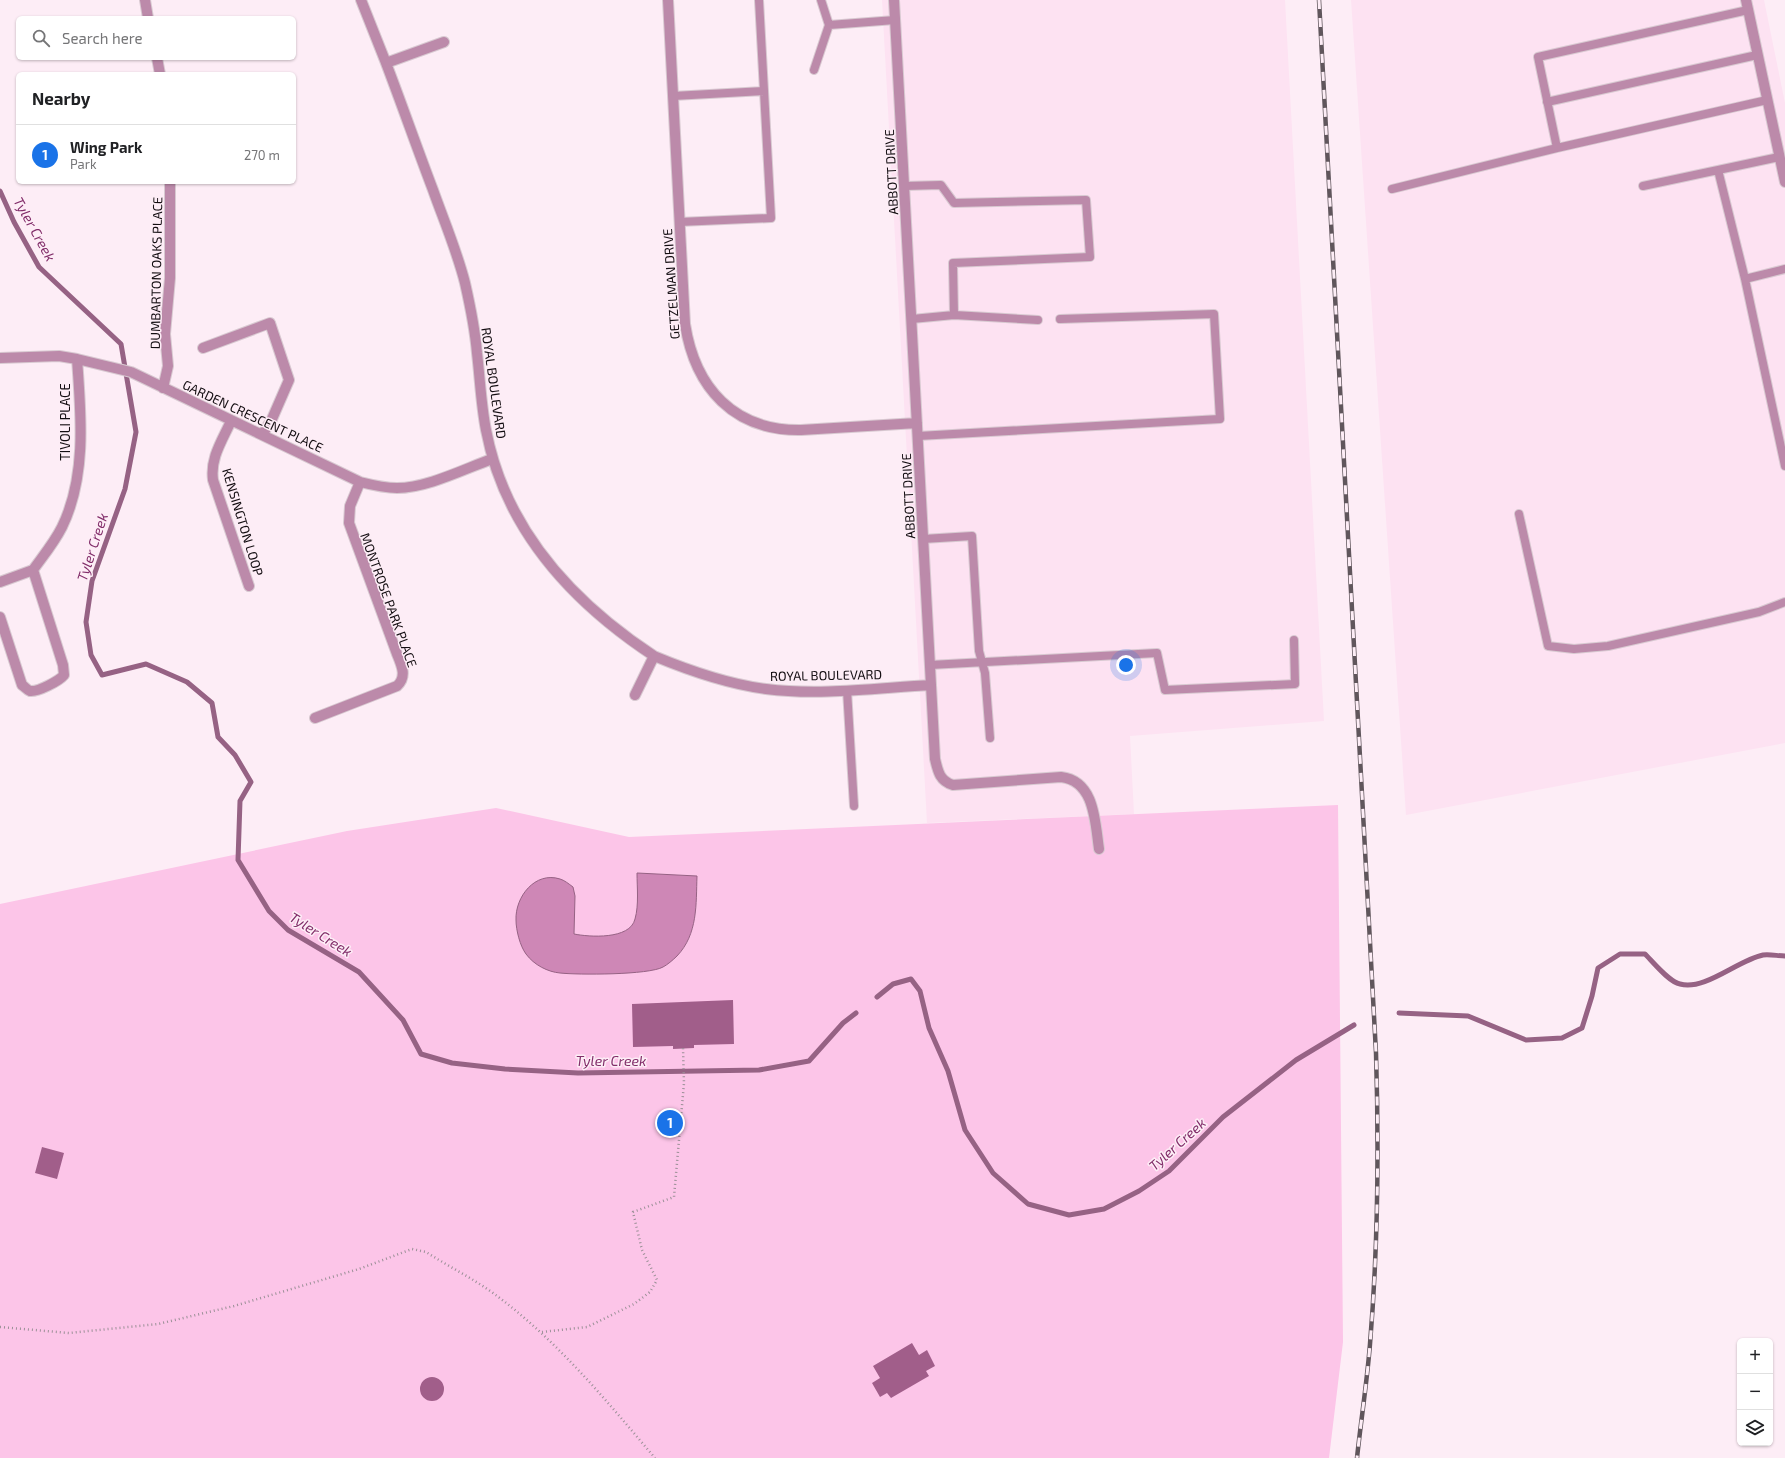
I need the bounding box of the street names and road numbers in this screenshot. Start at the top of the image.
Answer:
street label: ABBOTT DRIVE [881,129,901,215]
street label: DUMBARTON OAKS PLACE [147,197,165,349]
street label: GETZELMAN DRIVE [659,228,683,340]
street label: ROYAL BOULEVARD [478,326,510,440]
street label: GARDEN CRESCENT PLACE [180,376,326,456]
street label: TIVOLI PLACE [57,383,73,461]
street label: ABBOTT DRIVE [898,453,918,539]
street label: KENSINGTON LOOP [219,466,267,578]
street label: MONTROSE PARK PLACE [357,531,421,669]
street label: ROYAL BOULEVARD [770,666,882,684]

